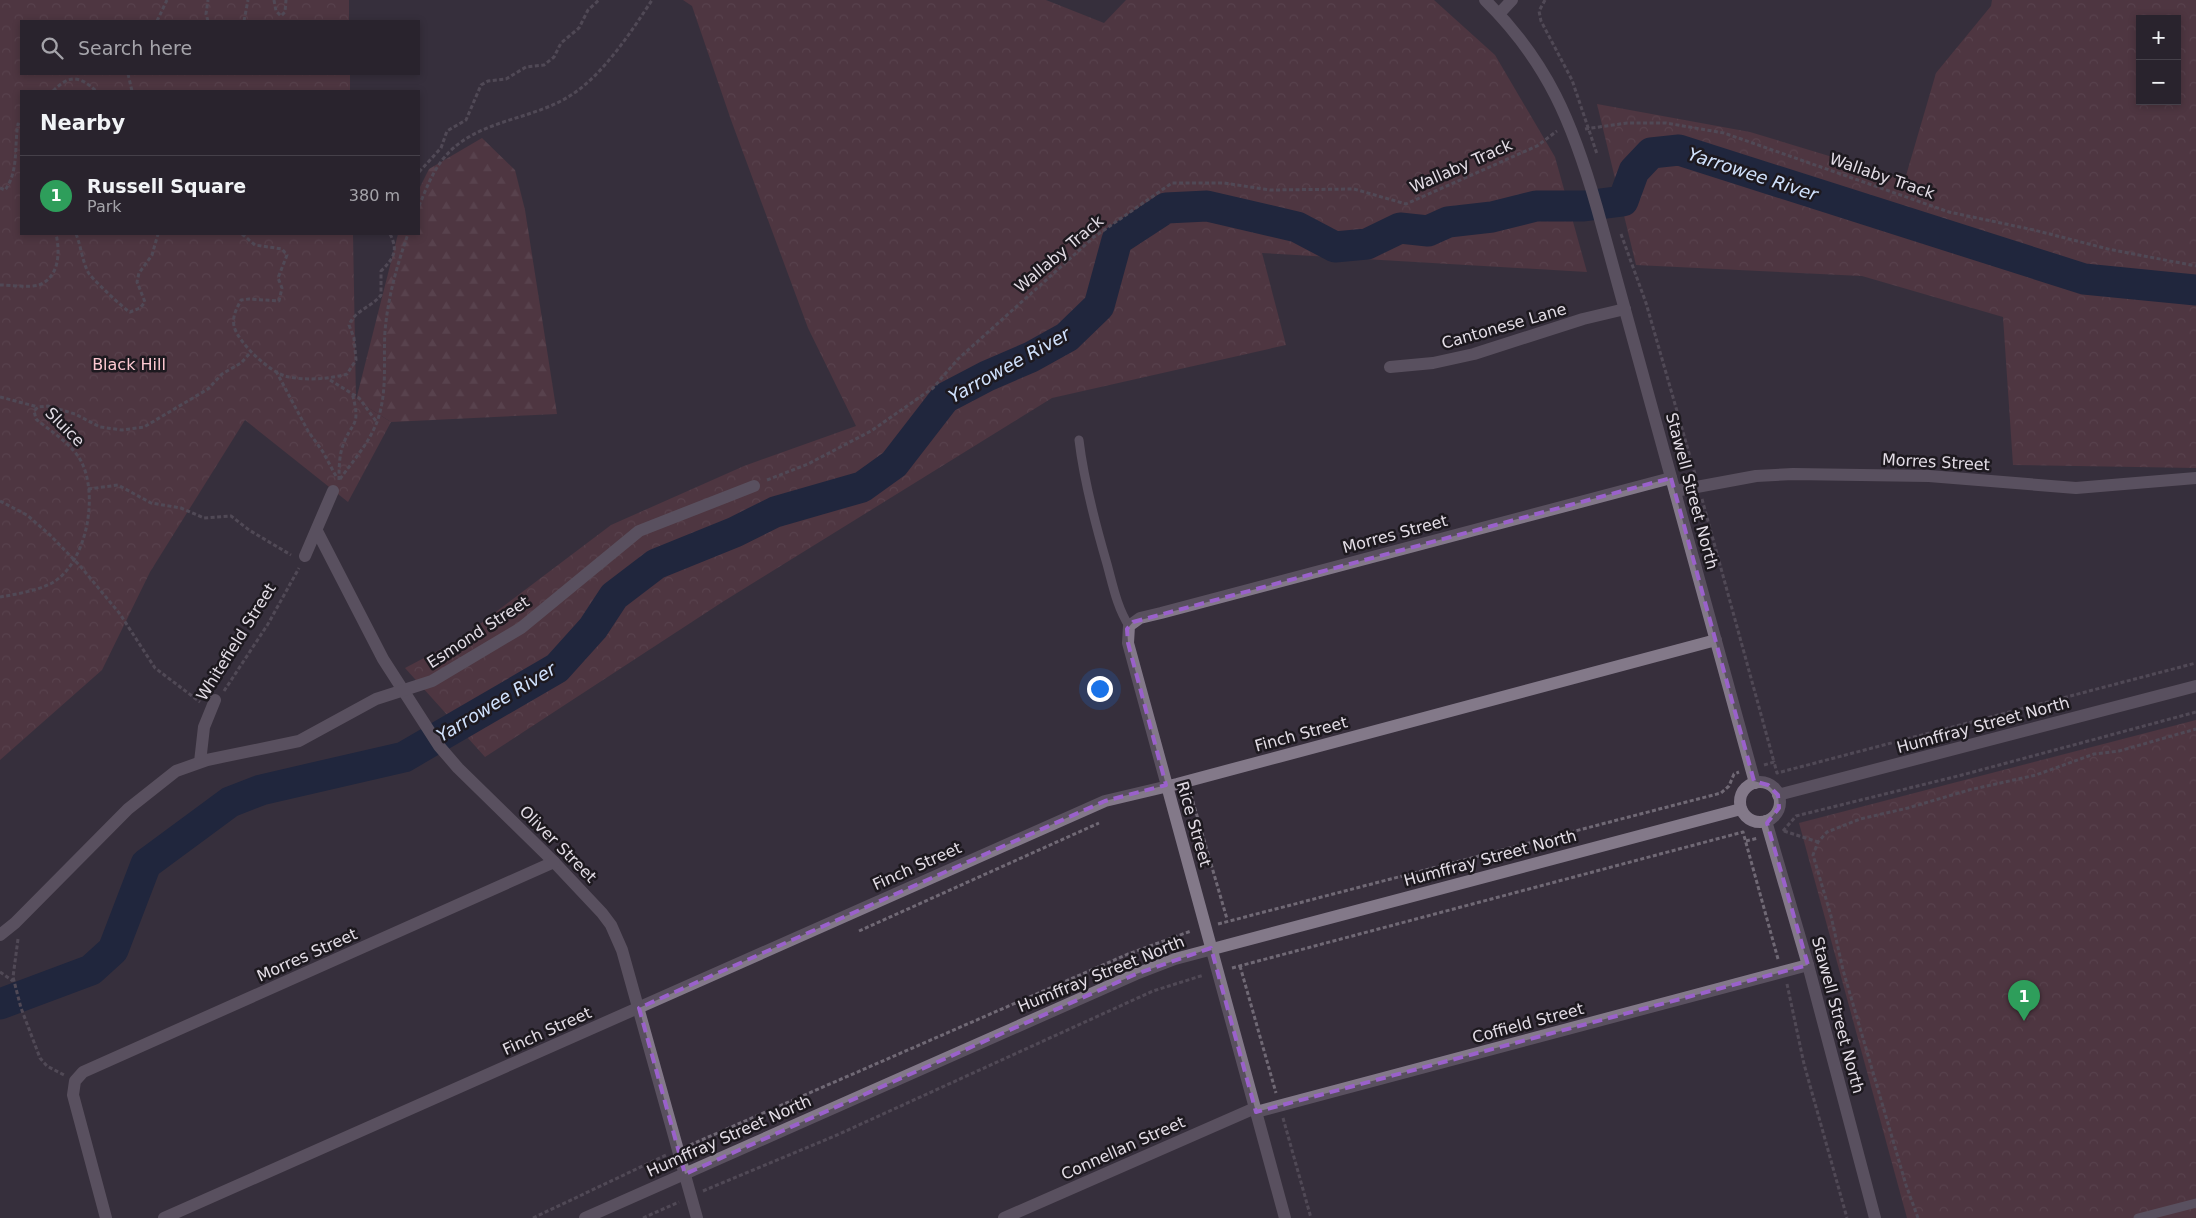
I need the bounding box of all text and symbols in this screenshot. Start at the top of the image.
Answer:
map controls [2136,15,2181,105]
button: + [2136,15,2181,60]
search box [20,20,420,75]
icon: search [38,34,66,62]
text: Search here [78,37,192,59]
button: − [2136,60,2181,105]
text: Nearby [40,111,125,135]
street label: Wallaby Track [1407,135,1516,197]
water label: Yarrowee River [1685,143,1822,205]
street label: Wallaby Track [1827,149,1938,203]
text: Russell Square [87,175,246,197]
text: 1 [50,186,62,205]
text: 380 m [349,186,400,205]
text: Park [87,197,122,216]
street label: Wallaby Track [1011,211,1108,297]
street label: Cantonese Lane [1439,299,1569,353]
water label: Yarrowee River [945,322,1075,407]
park label: Black Hill [92,355,166,374]
street label: Sluice [41,403,89,451]
street label: Stawell Street North [1662,410,1722,572]
street label: Morres Street [1882,450,1990,474]
street label: Morres Street [1340,511,1450,557]
street label: Whitefield Street [192,580,280,704]
street label: Esmond Street [423,592,533,672]
water label: Yarrowee River [433,657,561,746]
your location [1087,676,1113,702]
street label: Humffray Street North [1894,693,2072,757]
street label: Finch Street [1253,712,1349,756]
street label: Rice Street [1173,779,1215,869]
street label: Oliver Street [516,802,600,886]
street label: Humffray Street North [1401,826,1579,890]
street label: Finch Street [870,838,964,894]
street label: Morres Street [254,924,360,986]
street label: Humffray Street North [1015,932,1187,1016]
street label: Stawell Street North [1808,934,1868,1096]
pin: 1 [2008,980,2040,1021]
street label: Coffield Street [1470,999,1586,1047]
street label: Finch Street [500,1003,594,1059]
street label: Humffray Street North [644,1091,814,1181]
street label: Connellan Street [1058,1112,1188,1184]

